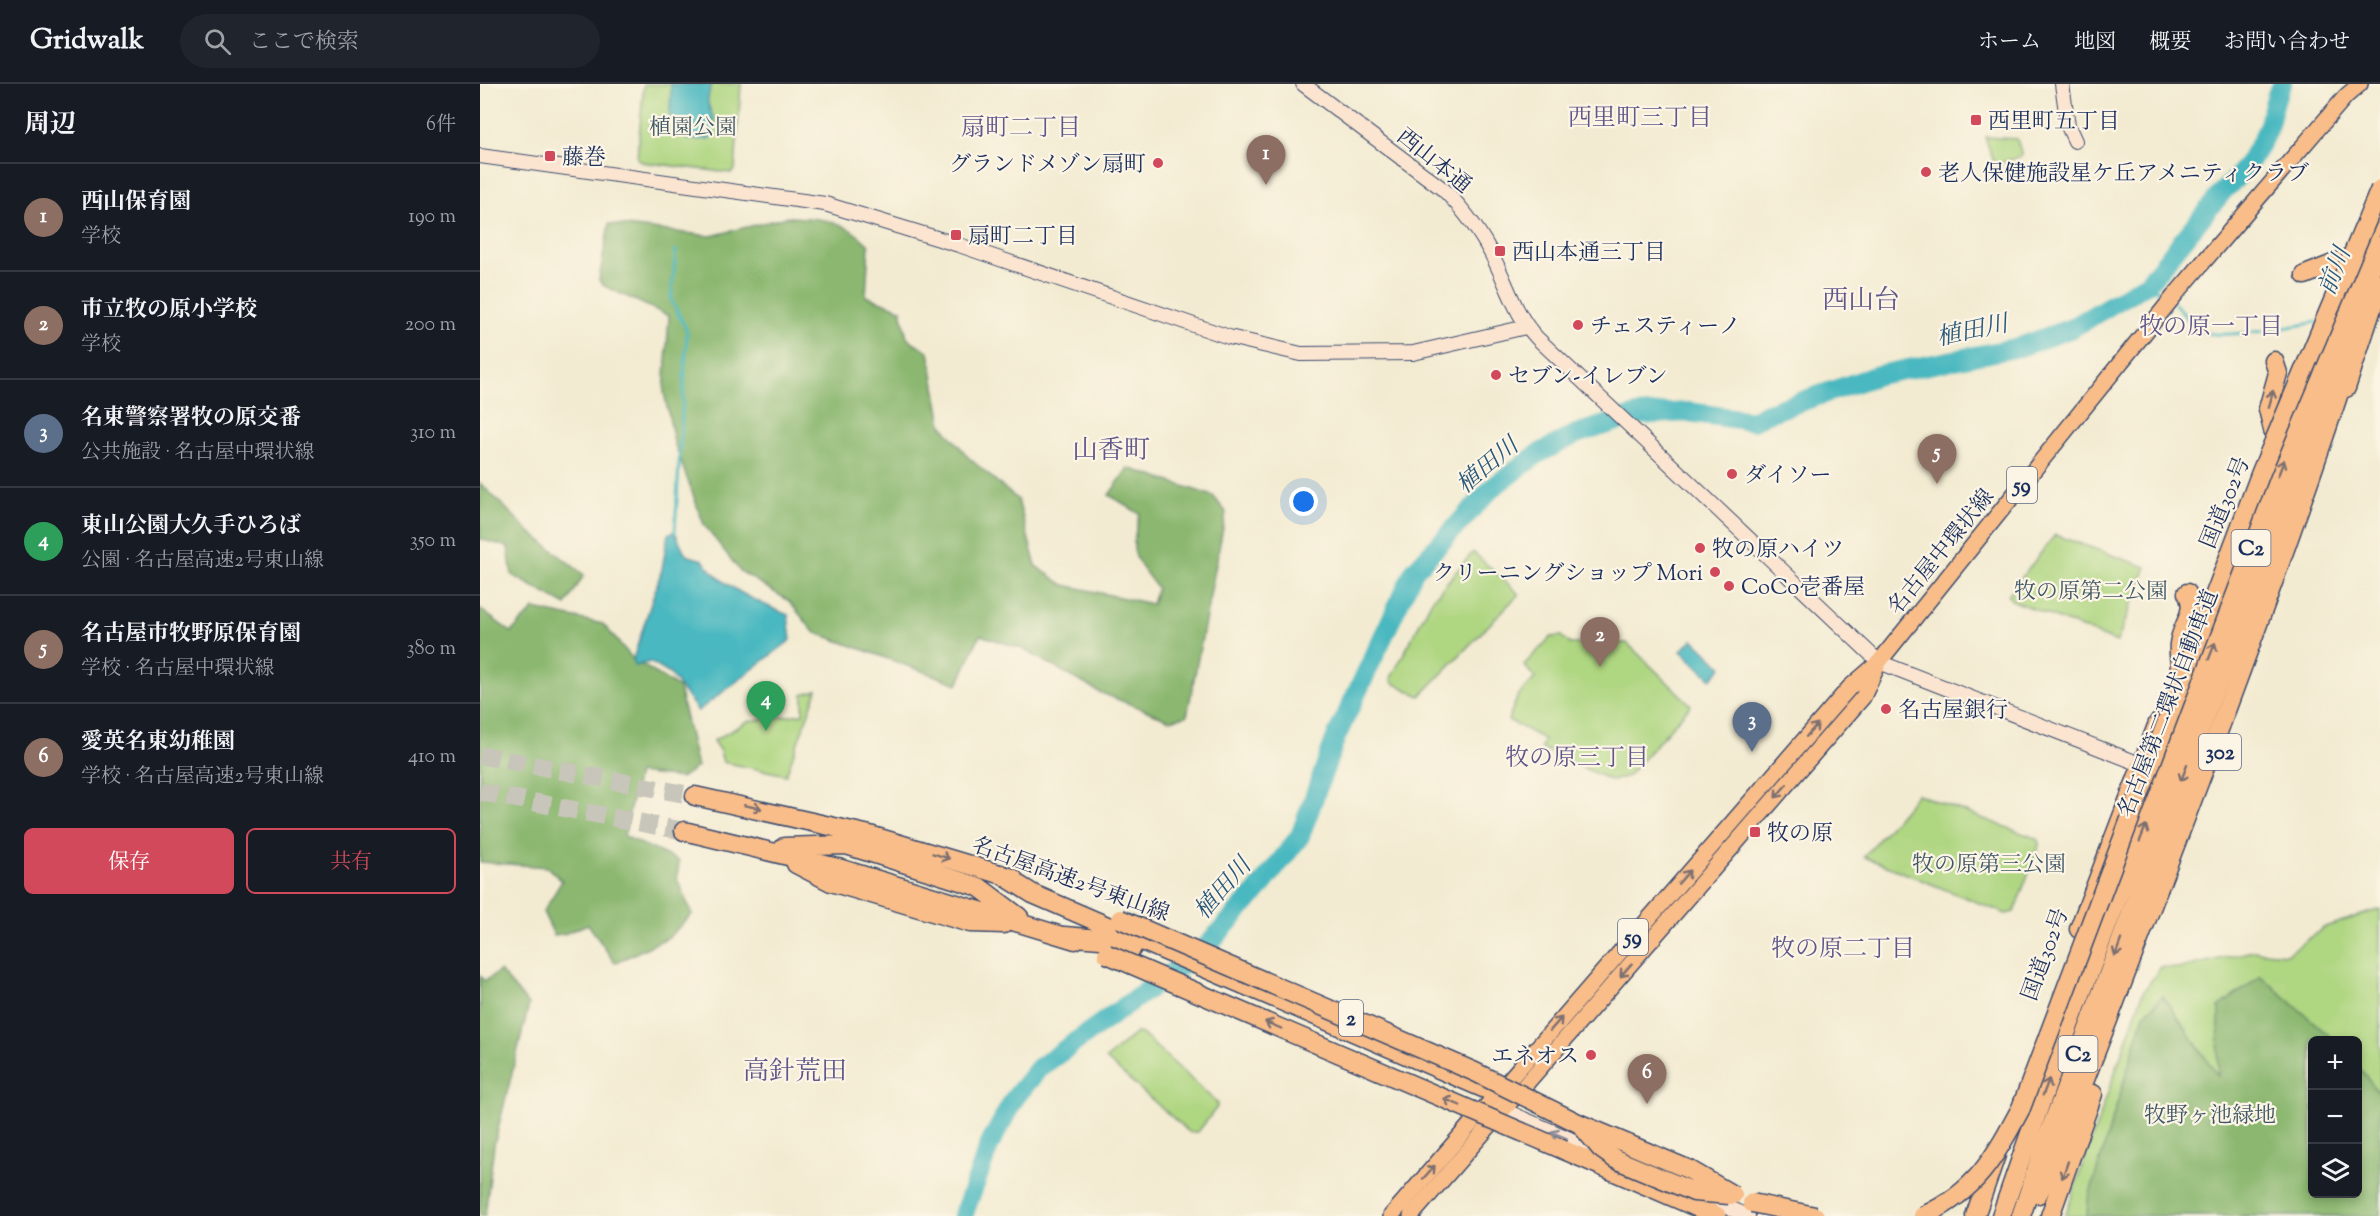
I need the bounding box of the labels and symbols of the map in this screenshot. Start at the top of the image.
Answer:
district label: 西里町三丁目 [1568,102,1712,136]
place label: 西里町五丁目 [1988,107,2120,139]
district label: 扇町二丁目 [961,112,1081,146]
park label: 植園公園 [649,113,737,145]
marker: 西里町五丁目 [1969,113,1983,127]
street label: 西山本通 [1389,122,1477,202]
pin: 1 [1246,135,1286,185]
place label: 藤巻 [562,143,606,175]
marker: 藤巻 [543,149,557,163]
place label: グランドメゾン扇町 [949,150,1146,182]
marker: グランドメゾン扇町 [1151,156,1165,170]
place label: 老人保健施設星ケ丘アメニティクラブ [1938,159,2309,191]
marker: 老人保健施設星ケ丘アメニティクラブ [1919,165,1933,179]
place label: 扇町二丁目 [968,222,1078,254]
marker: 扇町二丁目 [949,228,963,242]
place label: 西山本通三丁目 [1512,238,1666,270]
water label: 前川 [2311,240,2361,300]
marker: 西山本通三丁目 [1493,244,1507,258]
district label: 西山台 [1822,283,1900,320]
water label: 植田川 [1934,307,2014,356]
district label: 牧の原一丁目 [2139,311,2283,345]
place label: チェスティーノ [1590,312,1741,344]
marker: チェスティーノ [1571,318,1585,332]
place label: セブン-イレブン [1508,362,1668,394]
marker: セブン-イレブン [1489,368,1503,382]
one-way arrow [2266,390,2277,409]
water label: 植田川 [1450,428,1529,503]
district label: 山香町 [1072,433,1150,470]
pin: 5 [1918,434,1956,484]
street label: 国道302号 [2194,452,2260,554]
one-way arrow [2276,460,2287,478]
place label: ダイソー [1744,461,1832,493]
marker: ダイソー [1725,467,1739,481]
road number: 59 [2007,467,2037,503]
street label: 名古屋中環状線 [1881,483,2003,623]
your location [1289,487,1318,516]
road number: C2 [2232,530,2270,566]
place label: 牧の原ハイツ [1712,535,1844,567]
marker: 牧の原ハイツ [1693,541,1707,555]
place label: クリーニングショップ Mori [1433,559,1703,591]
marker: クリーニングショップ Mori [1708,565,1722,579]
place label: CoCo壱番屋 [1741,573,1865,605]
park label: 牧の原第二公園 [2014,577,2168,609]
marker: CoCo壱番屋 [1722,579,1736,593]
street label: 名古屋第二環状自動車道 [2111,585,2228,823]
pin: 2 [1580,618,1620,667]
one-way arrow [2207,642,2218,661]
pin: 4 [746,682,786,731]
place label: 名古屋銀行 [1898,696,2008,728]
pin: 3 [1732,702,1772,752]
marker: 名古屋銀行 [1879,702,1893,716]
one-way arrow [1805,723,1819,738]
road number: 302 [2199,734,2241,770]
district label: 牧の原三丁目 [1505,742,1649,776]
one-way arrow [2177,763,2188,781]
one-way arrow [1774,783,1788,798]
one-way arrow [742,802,762,813]
place label: 牧の原 [1767,819,1833,851]
marker: 牧の原 [1748,825,1762,839]
one-way arrow [2139,825,2150,843]
street label: 名古屋高速2号東山線 [967,830,1173,931]
water label: 植田川 [1187,849,1262,928]
park label: 牧の原第三公園 [1912,850,2066,882]
one-way arrow [931,851,950,862]
one-way arrow [1677,870,1691,885]
street label: 国道302号 [2015,904,2078,1006]
road number: 59 [1618,919,1648,955]
district label: 牧の原二丁目 [1771,933,1915,967]
one-way arrow [2111,939,2122,957]
one-way arrow [1619,962,1632,978]
road number: 2 [1339,1000,1363,1036]
one-way arrow [1549,1017,1563,1032]
one-way arrow [1265,1019,1283,1031]
road number: C2 [2058,1036,2098,1072]
place label: エネオス [1491,1042,1579,1074]
marker: エネオス [1584,1048,1598,1062]
district label: 高針荒田 [743,1054,847,1091]
pin: 6 [1628,1054,1666,1104]
one-way arrow [2041,1078,2052,1097]
one-way arrow [1444,1096,1462,1108]
park label: 牧野ヶ池緑地 [2144,1101,2276,1133]
one-way arrow [1550,1128,1568,1139]
one-way arrow [2059,1160,2070,1179]
one-way arrow [1422,1165,1436,1180]

